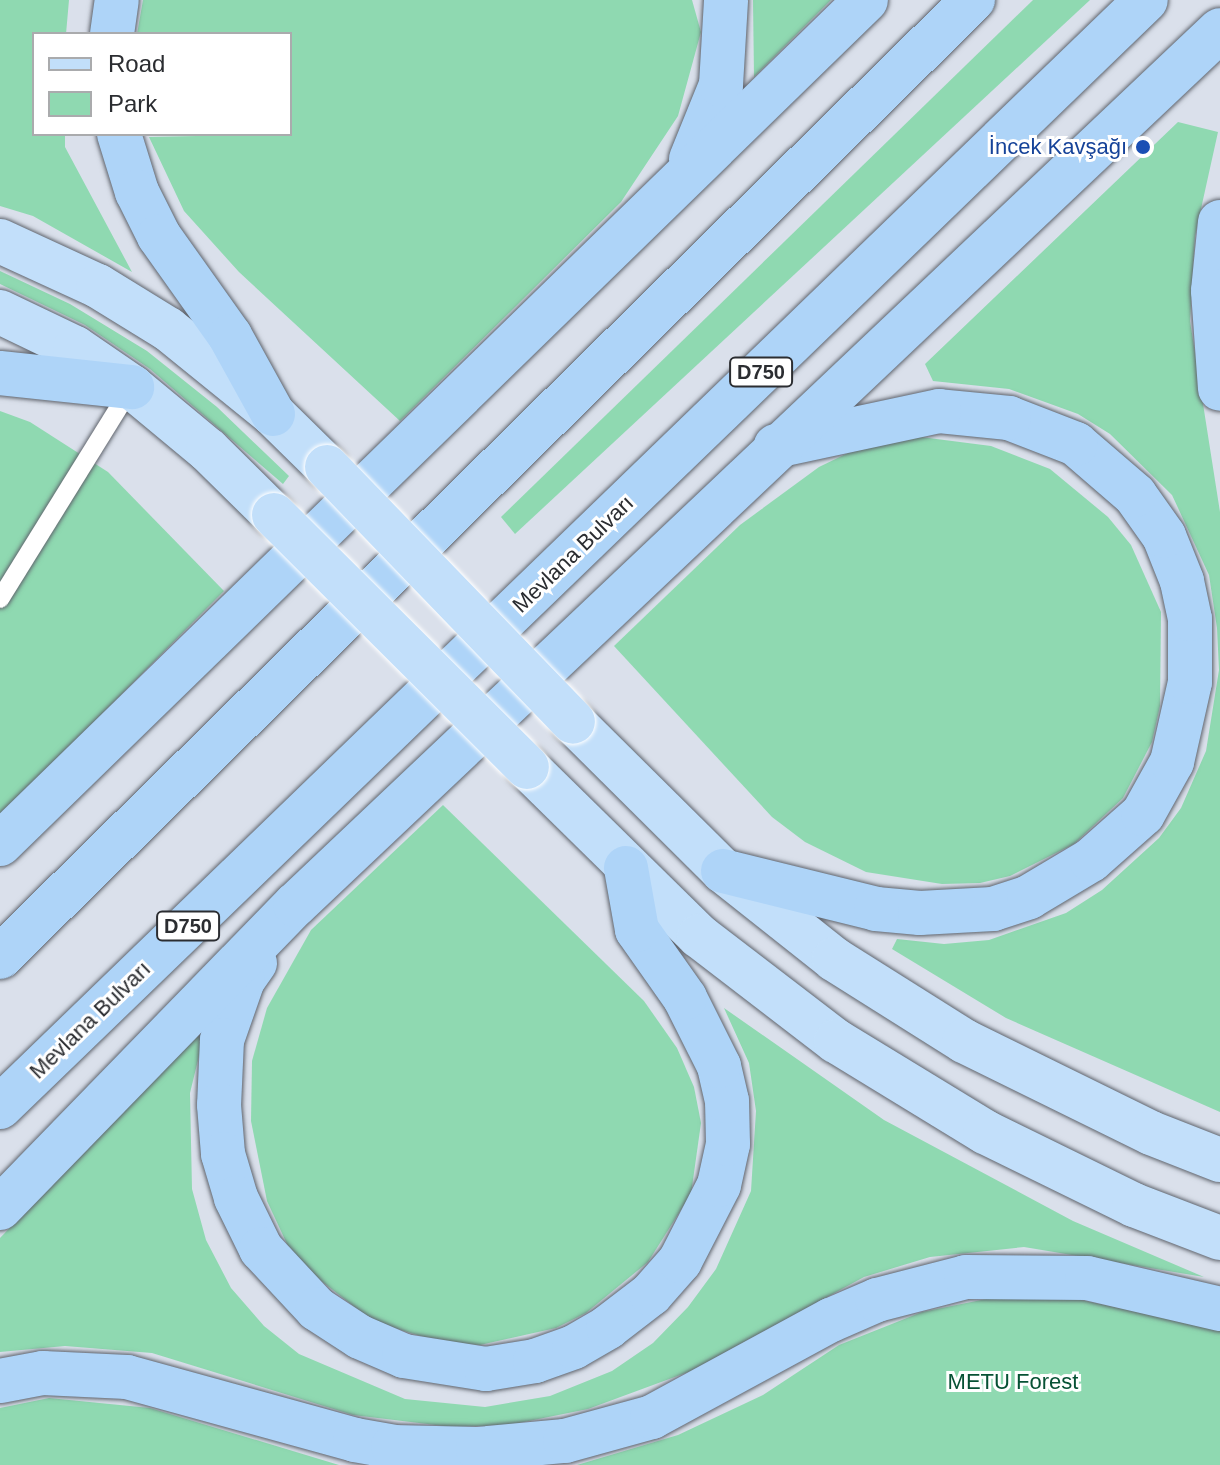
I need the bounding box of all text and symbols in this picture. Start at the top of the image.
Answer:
legend [32,32,292,136]
text: Road [108,50,165,77]
text: Park [108,90,157,117]
place label: İncek Kavşağı [989,134,1127,160]
marker: İncek Kavşağı [1134,138,1152,156]
road number: D750 [729,356,793,388]
street label: Mevlana Bulvarı [507,490,639,618]
road number: D750 [156,910,220,942]
street label: Mevlana Bulvarı [24,956,156,1084]
park label: METU Forest [948,1369,1078,1395]

